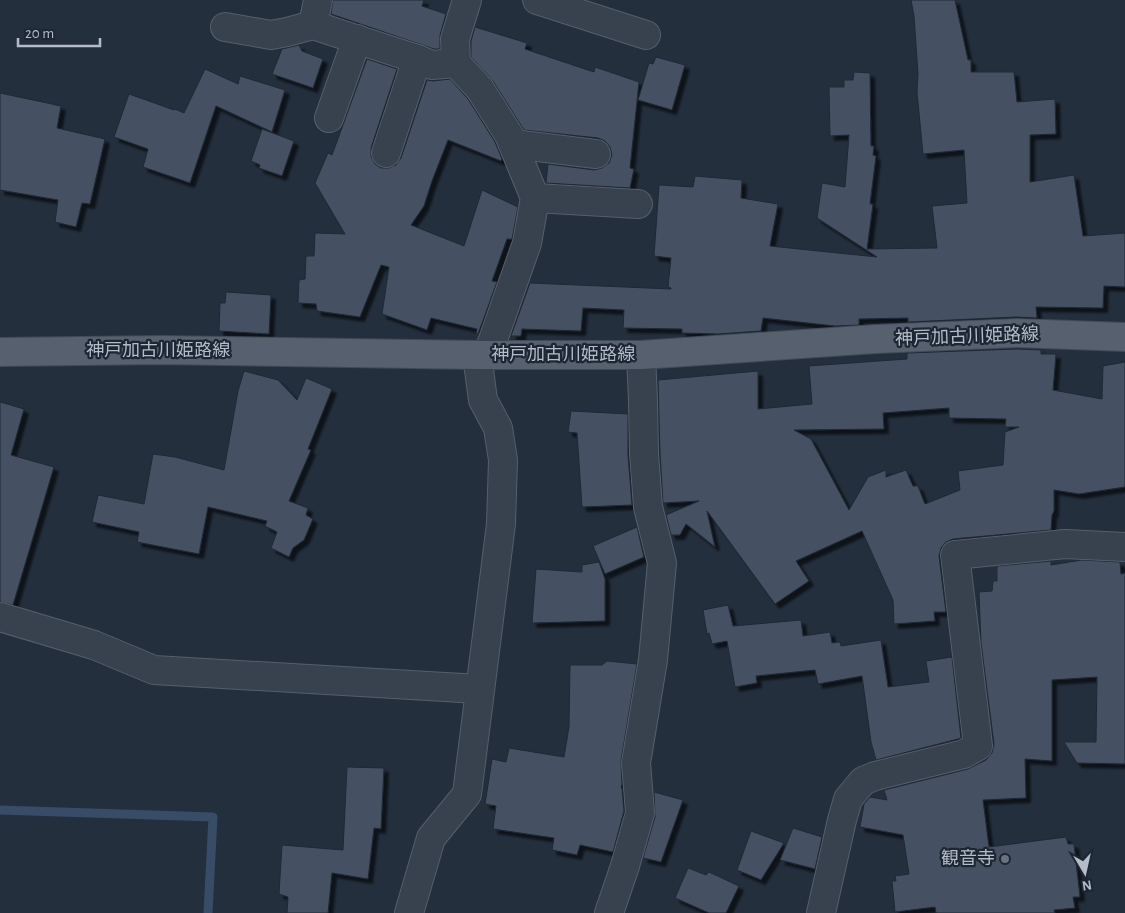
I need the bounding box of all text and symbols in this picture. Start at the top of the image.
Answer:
scale bar [18,15,100,47]
text: 20 m [25,26,54,41]
street label: 神戸加古川姫路線 [895,323,1039,349]
street label: 神戸加古川姫路線 [86,340,230,360]
street label: 神戸加古川姫路線 [491,344,635,364]
north arrow [1060,848,1110,898]
place label: 観音寺 [941,849,995,868]
marker: 観音寺 [999,853,1011,865]
text: N [1081,877,1093,893]

